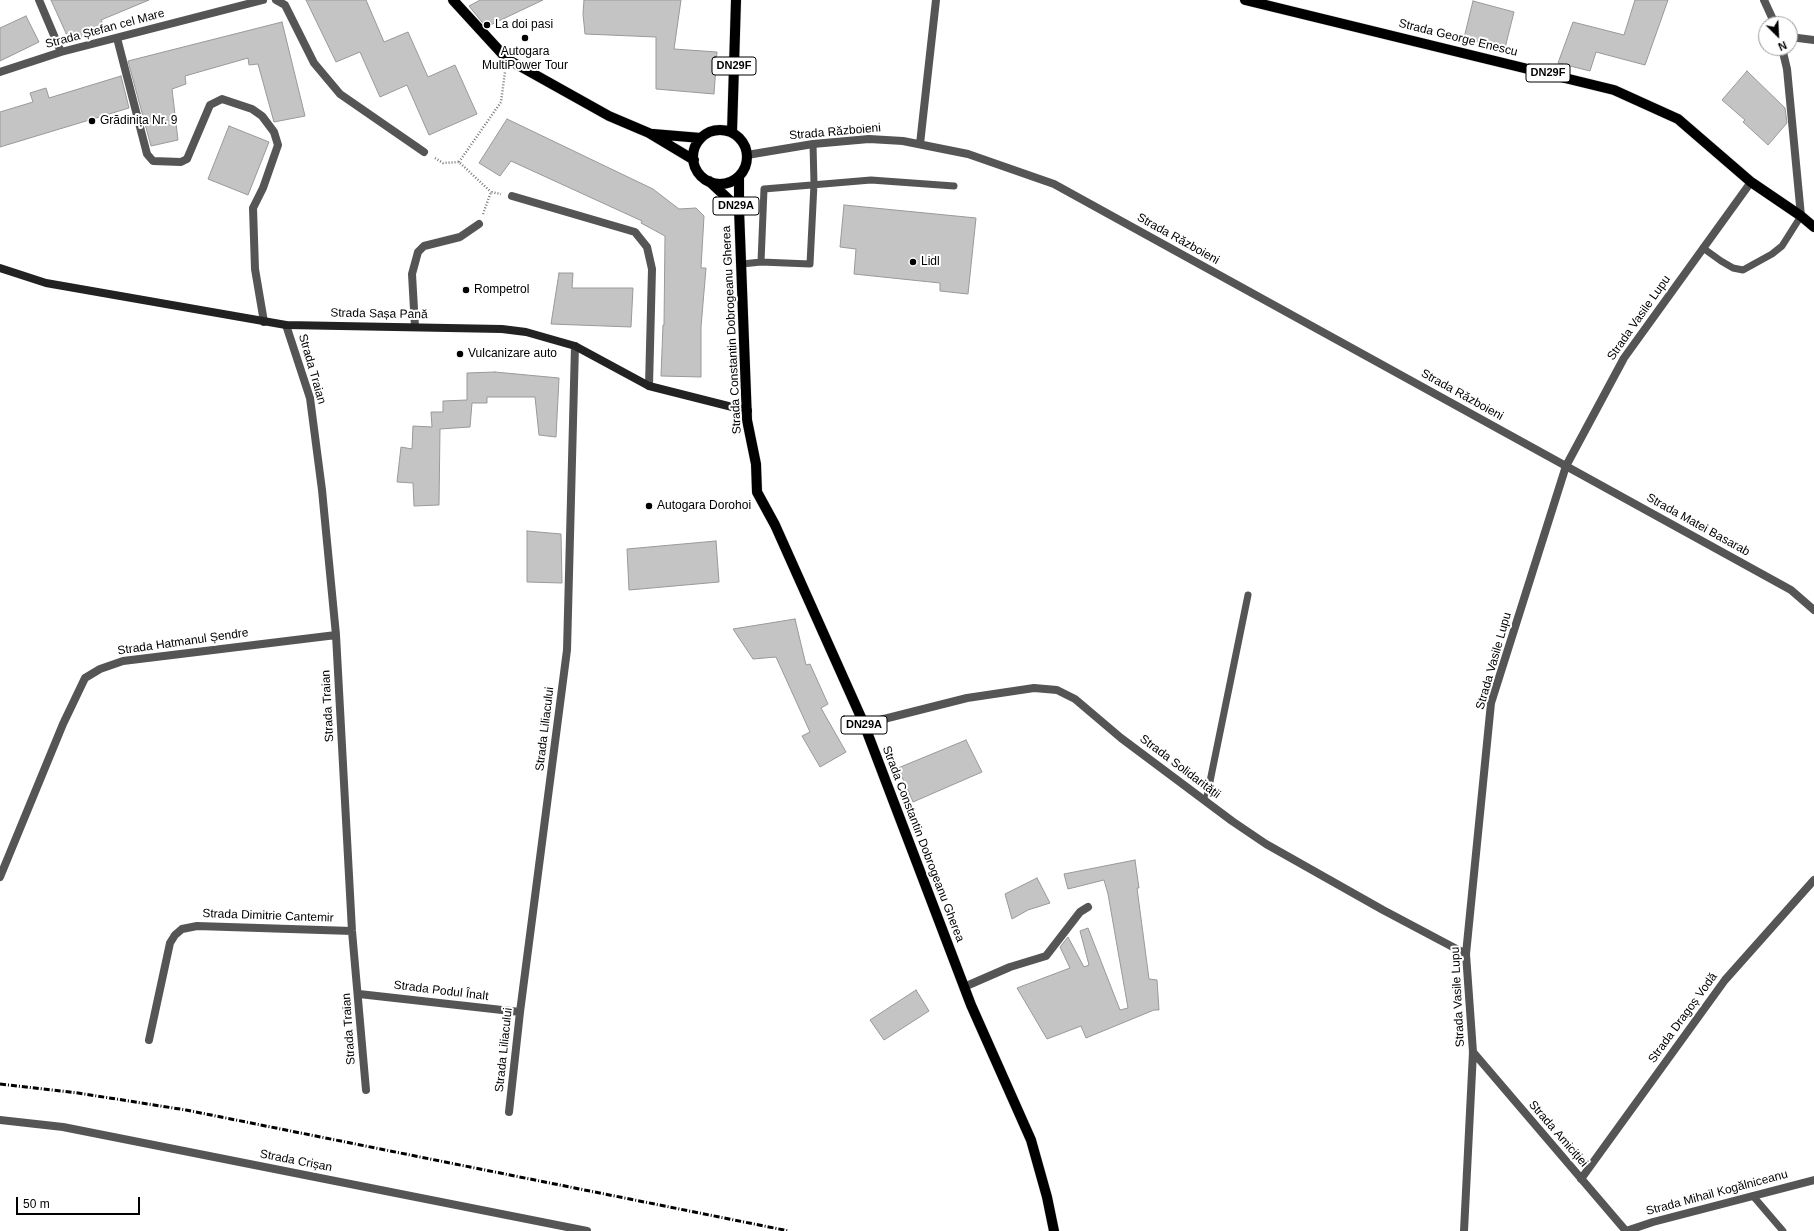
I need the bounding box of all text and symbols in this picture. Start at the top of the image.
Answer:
street label: Strada Ștefan cel Mare [44,6,166,52]
street label: Strada George Enescu [1397,16,1519,60]
north arrow [1758,16,1798,56]
place label: La doi pasi [495,18,553,32]
marker: La doi pasi [482,20,492,30]
marker: Autogara MultiPower Tour [520,33,530,43]
text: N [1776,39,1789,53]
place label: Autogara MultiPower Tour [482,45,568,73]
road number: DN29F [712,57,756,75]
road number: DN29F [1526,64,1570,82]
place label: Grădinița Nr. 9 [100,114,177,128]
marker: Grădinița Nr. 9 [87,116,97,126]
street label: Strada Războieni [789,121,881,143]
road number: DN29A [713,197,759,215]
street label: Strada Războieni [1134,210,1222,268]
street label: Strada Constantin Dobrogeanu Gherea [719,225,745,435]
place label: Lidl [921,255,940,269]
marker: Lidl [908,257,918,267]
street label: Strada Vasile Lupu [1604,273,1674,363]
place label: Rompetrol [474,283,529,297]
marker: Rompetrol [461,285,471,295]
street label: Strada Sașa Pană [330,306,428,322]
street label: Strada Traian [295,332,329,406]
place label: Vulcanizare auto [468,347,557,361]
marker: Vulcanizare auto [455,349,465,359]
street label: Strada Războieni [1418,366,1506,424]
street label: Strada Matei Basarab [1644,491,1752,559]
place label: Autogara Dorohoi [657,499,751,513]
marker: Autogara Dorohoi [644,501,654,511]
street label: Strada Vasile Lupu [1473,611,1515,711]
street label: Strada Hatmanul Șendre [117,626,249,658]
street label: Strada Traian [319,670,337,742]
street label: Strada Liliacului [533,686,557,772]
road number: DN29A [841,716,887,734]
street label: Strada Solidarității [1137,732,1223,802]
street label: Strada Constantin Dobrogeanu Gherea [879,744,967,944]
street label: Strada Dimitrie Cantemir [202,907,334,925]
street label: Strada Vasile Lupu [1448,946,1468,1048]
street label: Strada Dragoș Vodă [1645,970,1721,1066]
street label: Strada Podul Înalt [393,978,489,1004]
street label: Strada Traian [339,992,359,1066]
street label: Strada Liliacului [492,1007,516,1093]
street label: Strada Amiciției [1525,1098,1591,1170]
street label: Strada Crișan [259,1147,333,1175]
street label: Strada Mihail Kogălniceanu [1645,1167,1789,1219]
scale bar [18,1189,142,1215]
text: 50 m [23,1197,50,1211]

